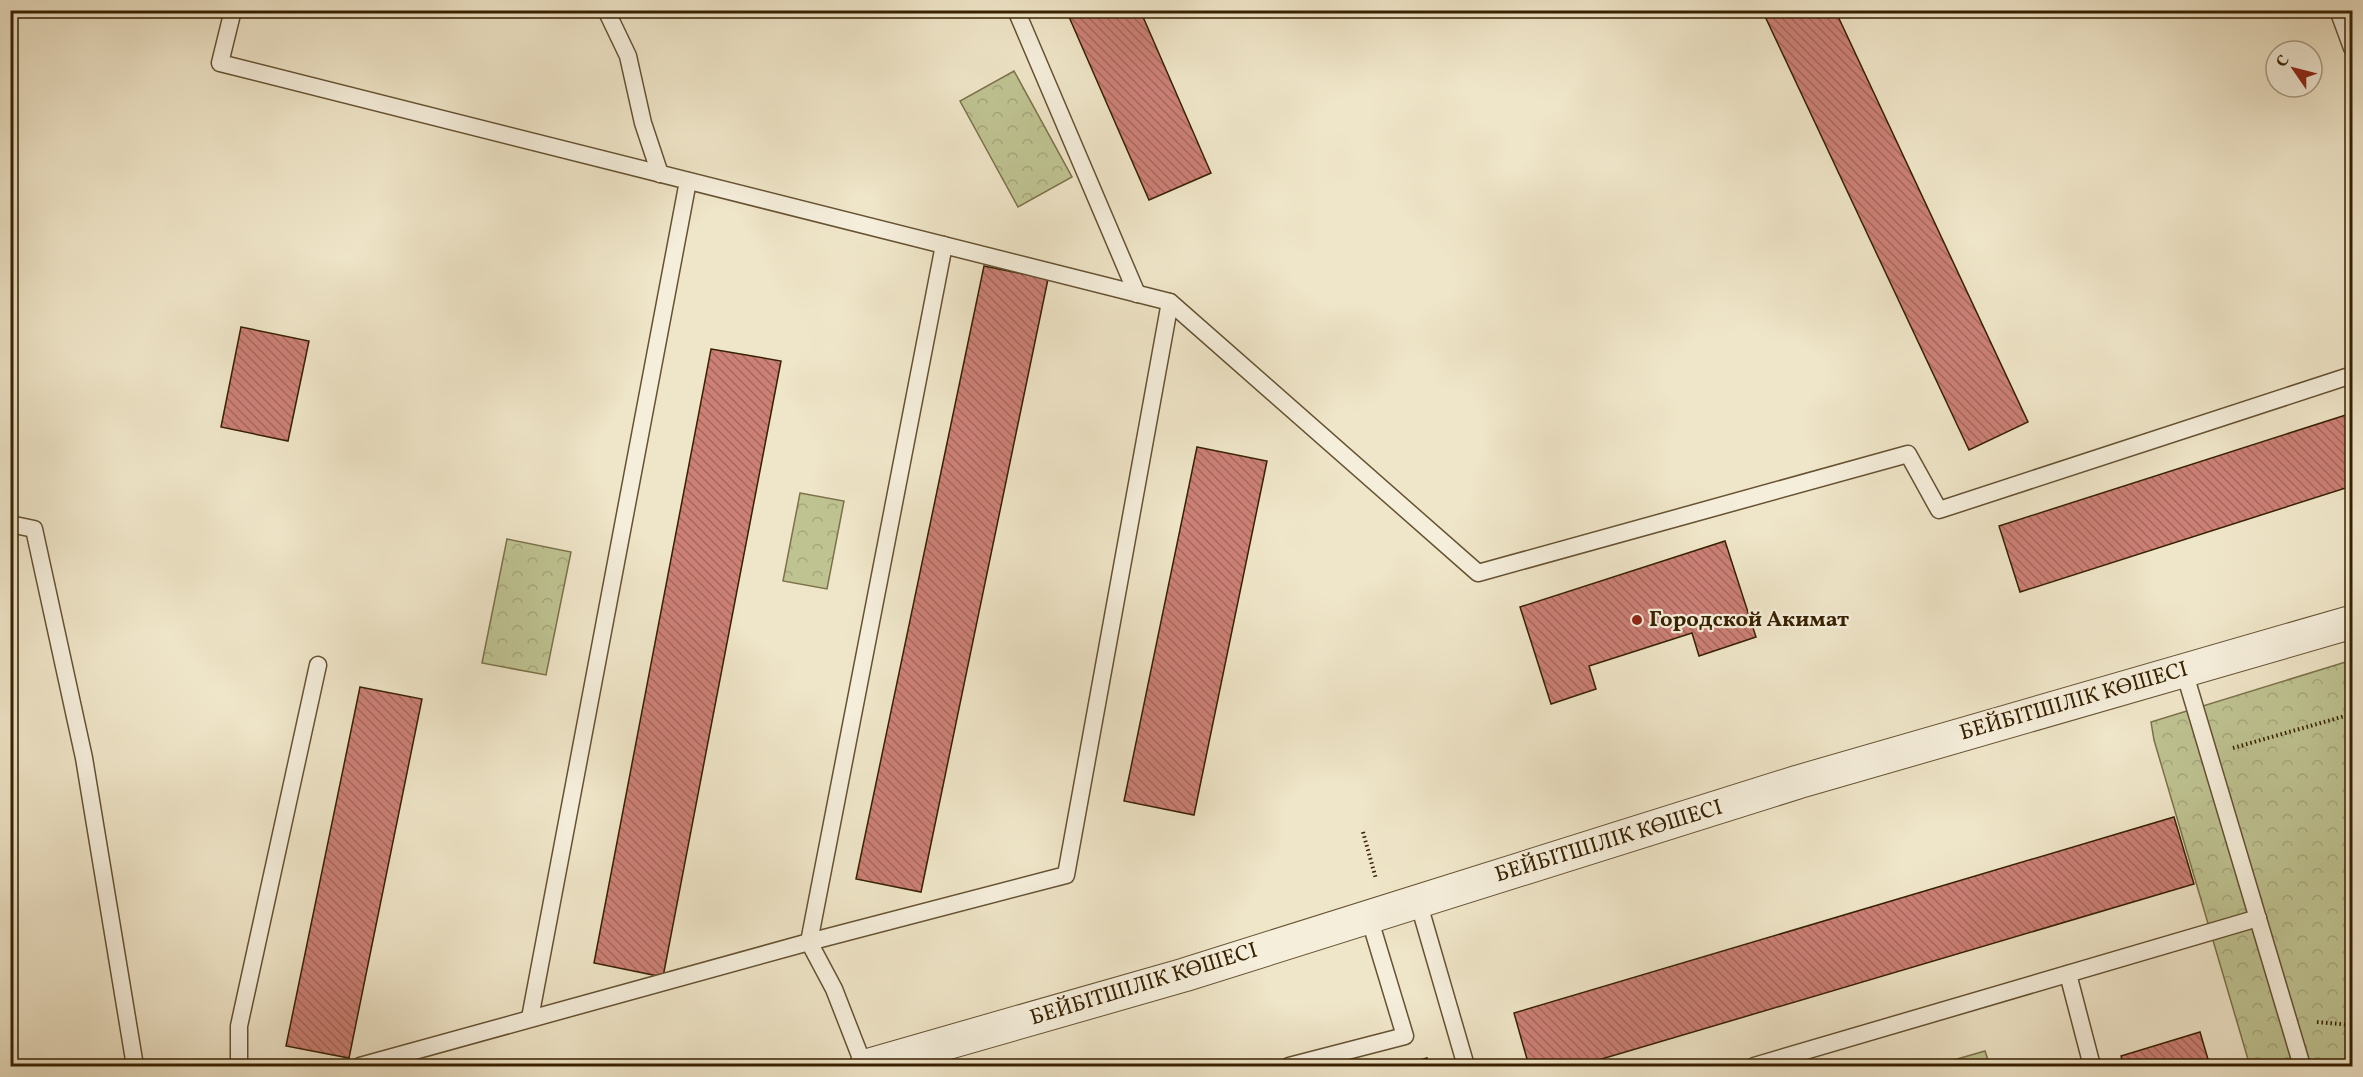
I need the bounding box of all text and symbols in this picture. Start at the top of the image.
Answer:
north arrow [2264,39,2324,99]
text: С [2271,51,2295,72]
place label: Городской Акимат [1649,605,1849,636]
marker: Городской Акимат [1630,613,1644,627]
street label: БЕЙБІТШІЛІК КӨШЕСІ [1956,655,2192,749]
street label: БЕЙБІТШІЛІК КӨШЕСІ [1491,793,1727,891]
street label: БЕЙБІТШІЛІК КӨШЕСІ [1026,936,1262,1034]

